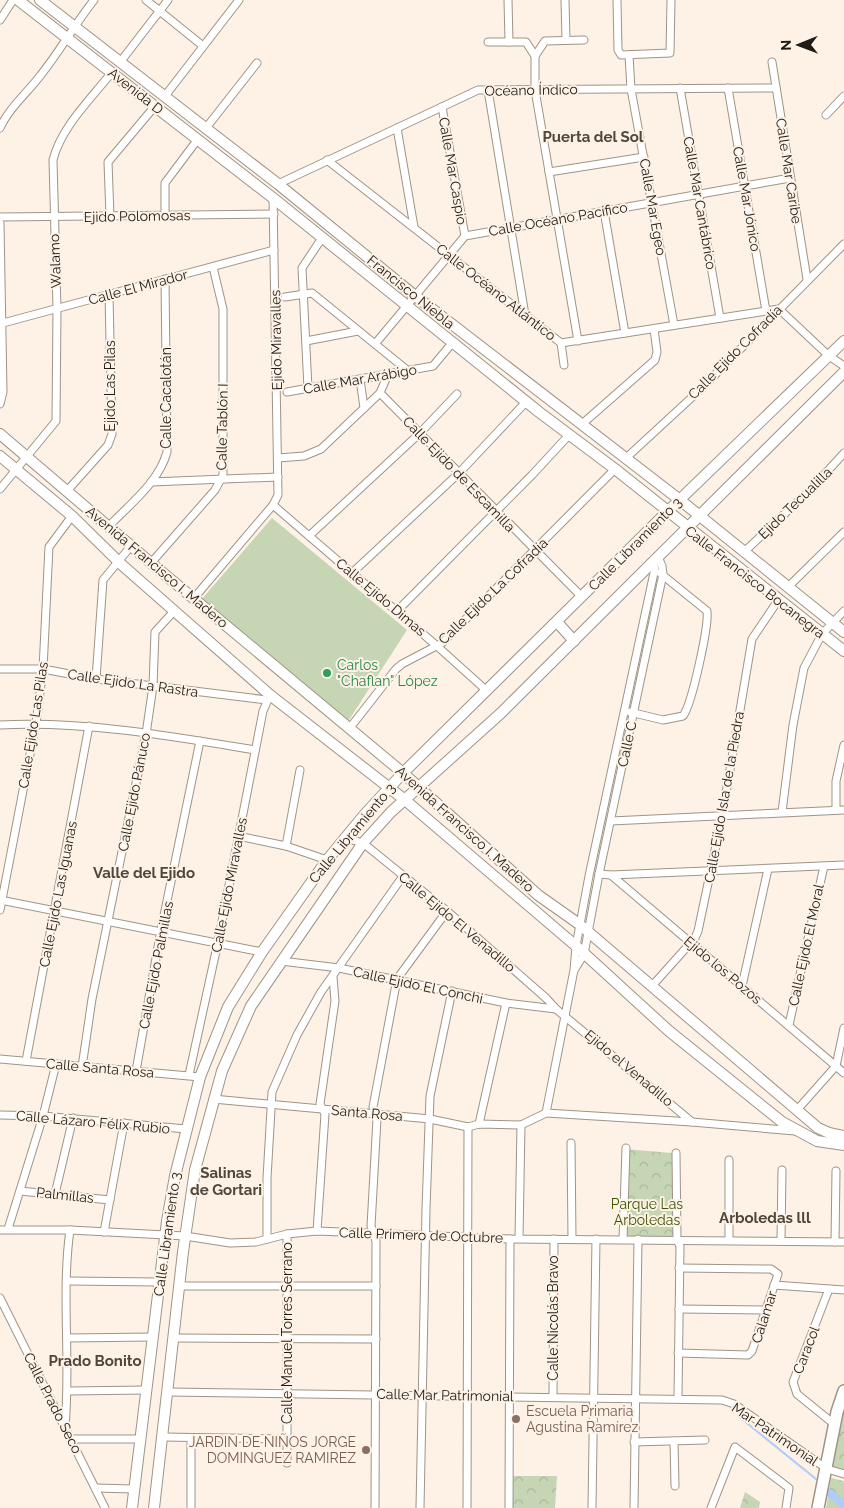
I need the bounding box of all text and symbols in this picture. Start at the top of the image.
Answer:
north arrow [774,20,824,70]
text: N [778,40,794,51]
street label: Avenida D [105,65,167,117]
street label: Océano Índico [484,80,578,99]
street label: Calle Mar Caspio [436,116,470,226]
street label: Calle Mar Caribe [773,117,805,225]
district label: Puerta del Sol [542,128,644,146]
street label: Calle Mar Cantábrico [680,135,720,271]
street label: Calle Mar Jónico [730,145,764,253]
street label: Calle Mar Egeo [637,157,669,257]
street label: Calle Océano Pacífico [487,199,629,239]
street label: Ejido Polomosas [84,207,191,225]
street label: Walamo [46,234,64,288]
street label: Calle Océano Atlántico [433,240,559,344]
street label: Francisco Niebla [364,252,458,332]
street label: Calle El Mirador [87,266,189,308]
street label: Ejido Miravalles [267,289,285,390]
street label: Calle Ejido Cofradía [685,302,785,402]
street label: Ejido Las Pilas [102,340,118,432]
street label: Calle Cacalotán [158,347,174,449]
street label: Calle Mar Arábigo [302,361,418,397]
street label: Calle Tablón I [213,383,231,471]
street label: Calle Ejido de Escamilla [400,413,518,535]
street label: Ejido Tecualilla [755,464,835,542]
street label: Calle Libramiento 3 [585,494,685,594]
street label: Avenida Francisco I. Madero [83,503,231,631]
street label: Calle Francisco Bocanegra [682,523,828,641]
street label: Calle Ejido La Cofradía [435,535,551,647]
street label: Calle Ejido Dimas [333,555,429,639]
place label: Carlos "Chaflan" López [337,657,438,689]
street label: Calle Ejido Las Pilas [15,660,51,789]
street label: Calle Ejido La Rastra [67,666,199,700]
marker: Carlos "Chaflan" López [321,667,333,679]
street label: Calle Ejido Isla de la Piedra [701,710,747,884]
street label: Calle C [614,719,640,768]
street label: Calle Ejido Pánuco [115,731,153,853]
street label: Avenida Francisco I. Madero [393,763,537,895]
street label: Calle Libramiento 3 [306,780,398,886]
street label: Calle Ejido Miravalles [208,816,250,954]
street label: Calle Ejido Las Iguanas [36,819,80,968]
district label: Valle del Ejido [93,864,195,882]
street label: Calle Ejido El Venadillo [395,869,519,975]
street label: Calle Ejido El Moral [785,882,827,1007]
street label: Calle Ejido Palmillas [136,899,176,1030]
street label: Ejido los Pozos [681,933,765,1007]
street label: Calle Ejido El Conchi [352,963,484,1007]
street label: Ejido el Venadillo [582,1026,676,1110]
street label: Calle Santa Rosa [45,1055,155,1081]
street label: Santa Rosa [331,1102,403,1124]
street label: Calle Lázaro Félix Rubio [15,1107,171,1137]
district label: Salinas de Gortari [190,1164,262,1199]
street label: Calle Libramiento 3 [150,1171,184,1297]
street label: Palmillas [35,1184,95,1206]
park label: Parque Las Arboledas [611,1196,683,1228]
district label: Arboledas lll [719,1209,811,1227]
street label: Calle Primero de Octubre [339,1224,503,1246]
street label: Calle Manuel Torres Serrano [279,1242,295,1424]
street label: Calle Nicolás Bravo [545,1255,561,1381]
street label: Calamar [748,1289,780,1345]
street label: Caracol [790,1324,822,1376]
street label: Calle Prado Seco [21,1350,85,1456]
district label: Prado Bonito [48,1352,142,1370]
street label: Calle Mar Patrimonial [376,1386,514,1404]
street label: Mar Patrimonial [729,1399,821,1469]
place label: Escuela Primaria Agustina Ramírez [526,1403,638,1435]
marker: Escuela Primaria Agustina Ramírez [510,1413,522,1425]
place label: JARDIN DE NIÑOS JORGE DOMINGUEZ RAMIREZ [189,1433,356,1466]
marker: JARDIN DE NIÑOS JORGE DOMINGUEZ RAMIREZ [360,1444,372,1456]

